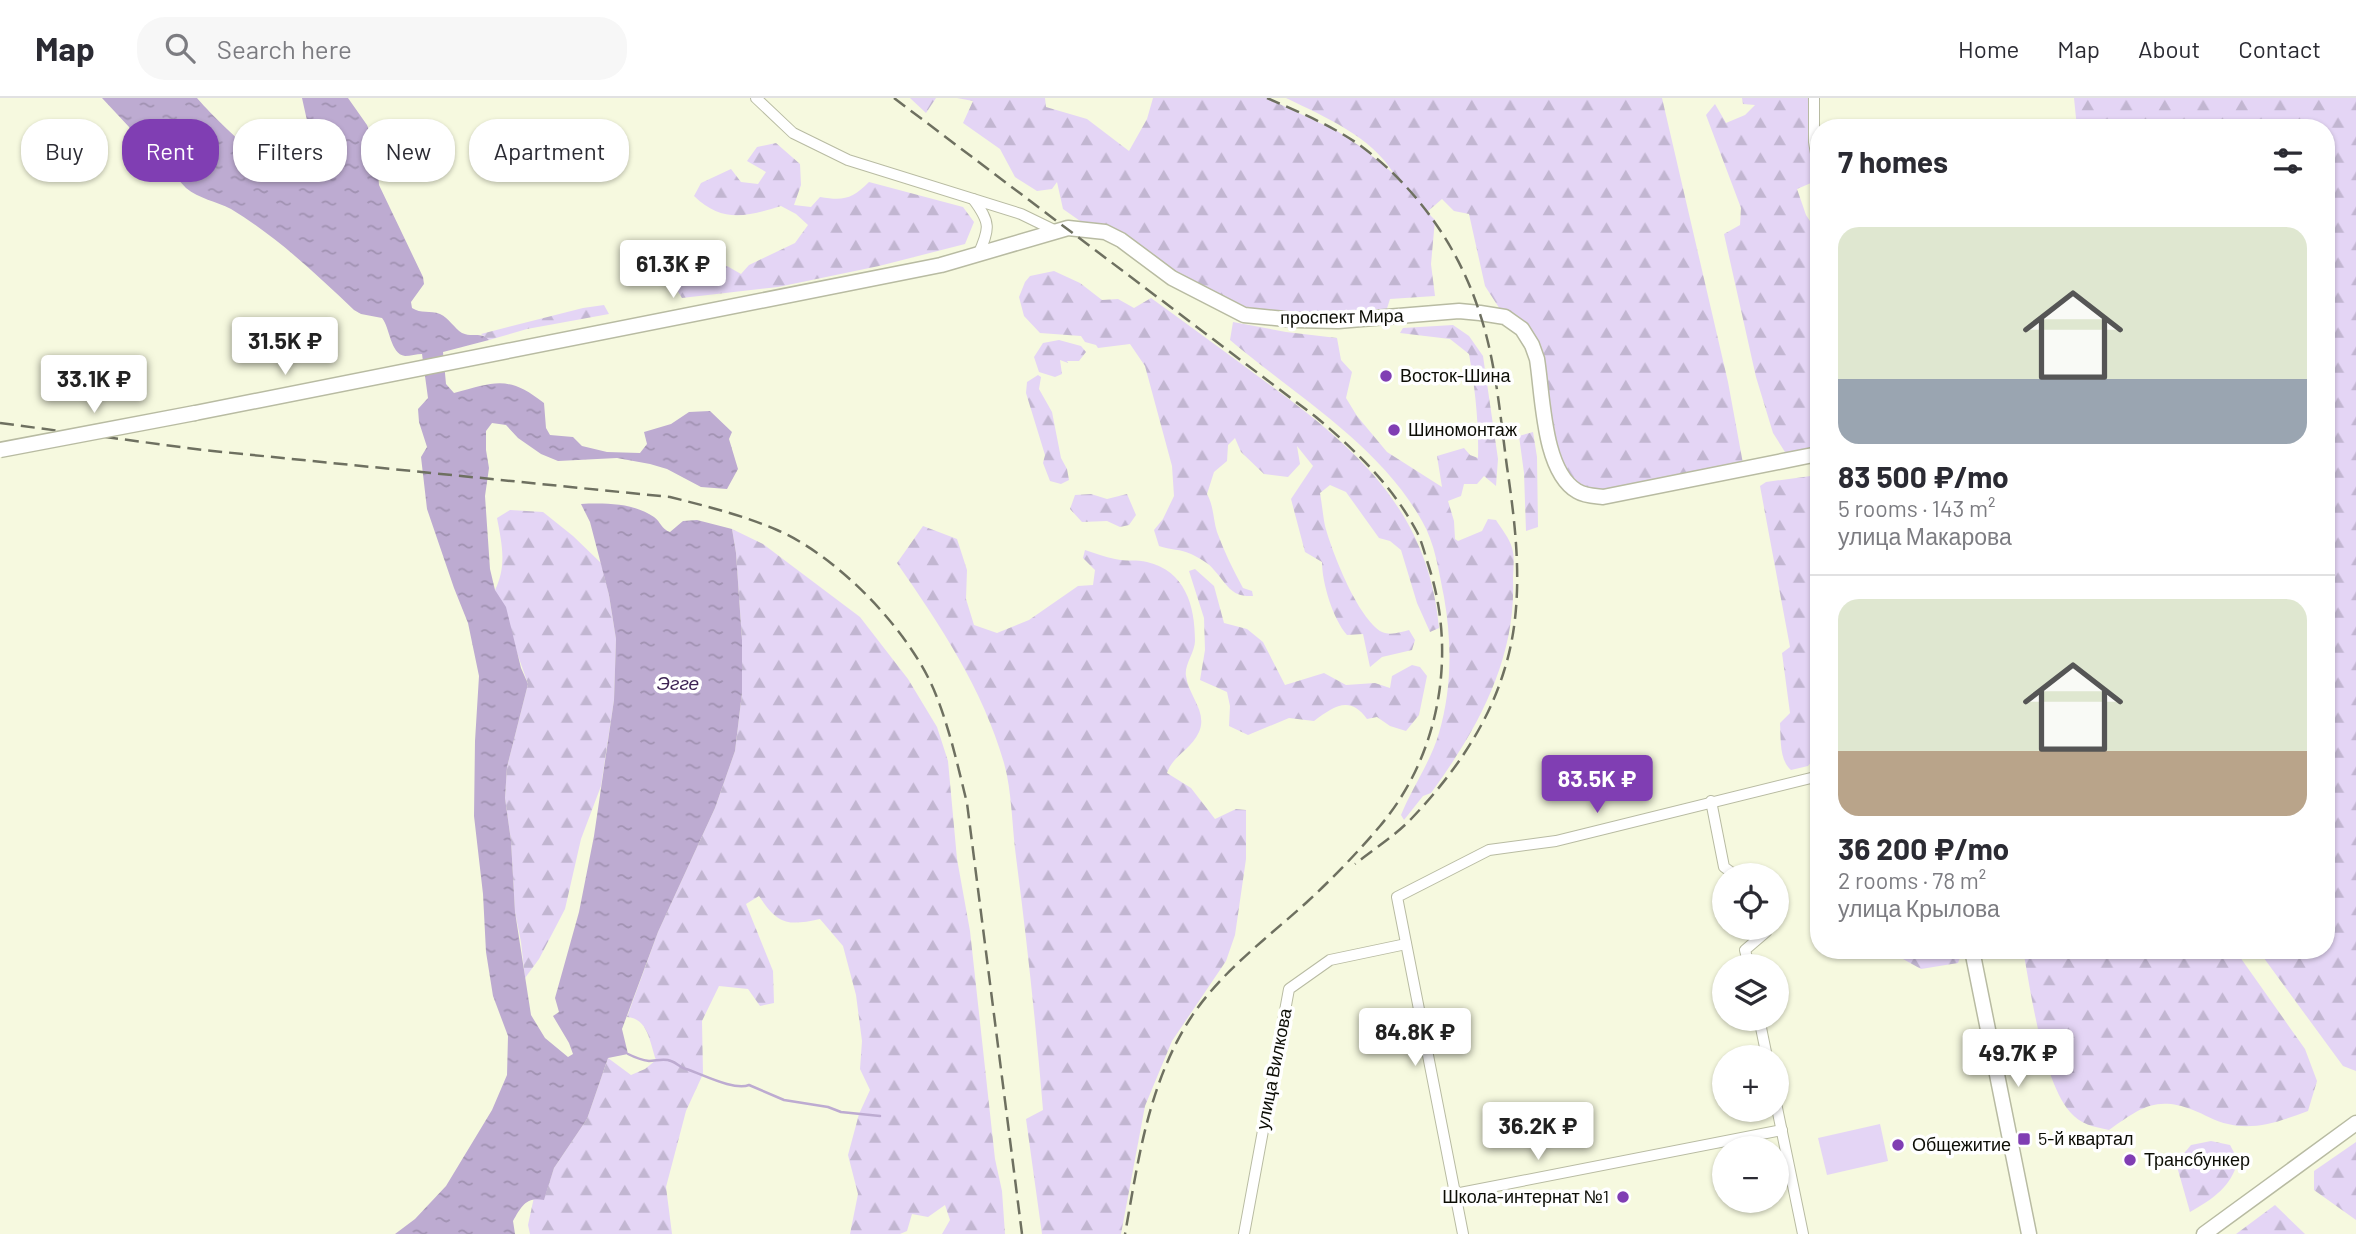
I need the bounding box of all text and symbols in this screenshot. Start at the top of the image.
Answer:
search box [137,17,627,80]
text: Map [35,28,95,68]
icon: search [161,29,199,67]
text: Search here [217,33,352,64]
text: Home [1958,34,2019,63]
text: Map [2057,34,2100,63]
text: About [2138,34,2200,63]
text: Contact [2238,34,2321,63]
chip: Buy [21,119,108,182]
chip: Rent [122,119,219,182]
chip: Filters [233,119,347,182]
chip: New [361,119,455,182]
chip: Apartment [469,119,629,182]
icon: filters [2269,142,2307,180]
text: 7 homes [1838,143,1948,179]
pin: 61.3K ₽ [608,240,738,300]
text: 61.3K ₽ [636,249,710,277]
icon: home [2010,272,2136,398]
street label: проспект Мира [1280,304,1405,328]
pin: 31.5K ₽ [220,317,350,377]
text: 31.5K ₽ [248,326,322,354]
pin: 33.1K ₽ [29,356,159,415]
text: 33.1K ₽ [57,364,131,392]
place label: Восток-Шина [1400,364,1512,386]
marker: Восток-Шина [1378,368,1394,384]
place label: Шиномонтаж [1408,418,1517,440]
marker: Шиномонтаж [1386,422,1402,438]
text: 83 500 ₽/mo [1838,458,2009,494]
text: 5 rooms · 143 m² [1838,494,1996,522]
text: улица Макарова [1838,522,2012,550]
icon: home [2010,644,2136,770]
water label: Эгге [657,671,699,694]
pin: 83.5K ₽ [1532,756,1662,815]
text: 83.5K ₽ [1558,764,1636,792]
text: 36 200 ₽/mo [1838,830,2009,866]
map controls [1712,863,1789,1213]
button: locate [1712,863,1789,940]
text: 2 rooms · 78 m² [1838,866,1986,894]
text: улица Крылова [1838,894,2000,922]
button: layers [1712,954,1789,1031]
street label: улица Вилкова [1250,1005,1296,1131]
pin: 84.8K ₽ [1350,1009,1480,1068]
text: 84.8K ₽ [1375,1017,1455,1045]
pin: 49.7K ₽ [1953,1030,2083,1089]
text: 49.7K ₽ [1979,1038,2057,1066]
button: + [1712,1045,1789,1122]
pin: 36.2K ₽ [1473,1102,1603,1162]
text: 36.2K ₽ [1499,1111,1577,1139]
place label: 5-й квартал [2038,1127,2133,1149]
marker: 5-й квартал [2016,1131,2032,1147]
place label: Общежитие [1912,1133,2011,1155]
button: − [1712,1136,1789,1213]
marker: Общежитие [1890,1137,1906,1153]
place label: Трансбункер [2144,1148,2250,1170]
marker: Трансбункер [2122,1152,2138,1168]
place label: Школа-интернат №1 [1442,1185,1609,1207]
marker: Школа-интернат №1 [1615,1189,1631,1205]

